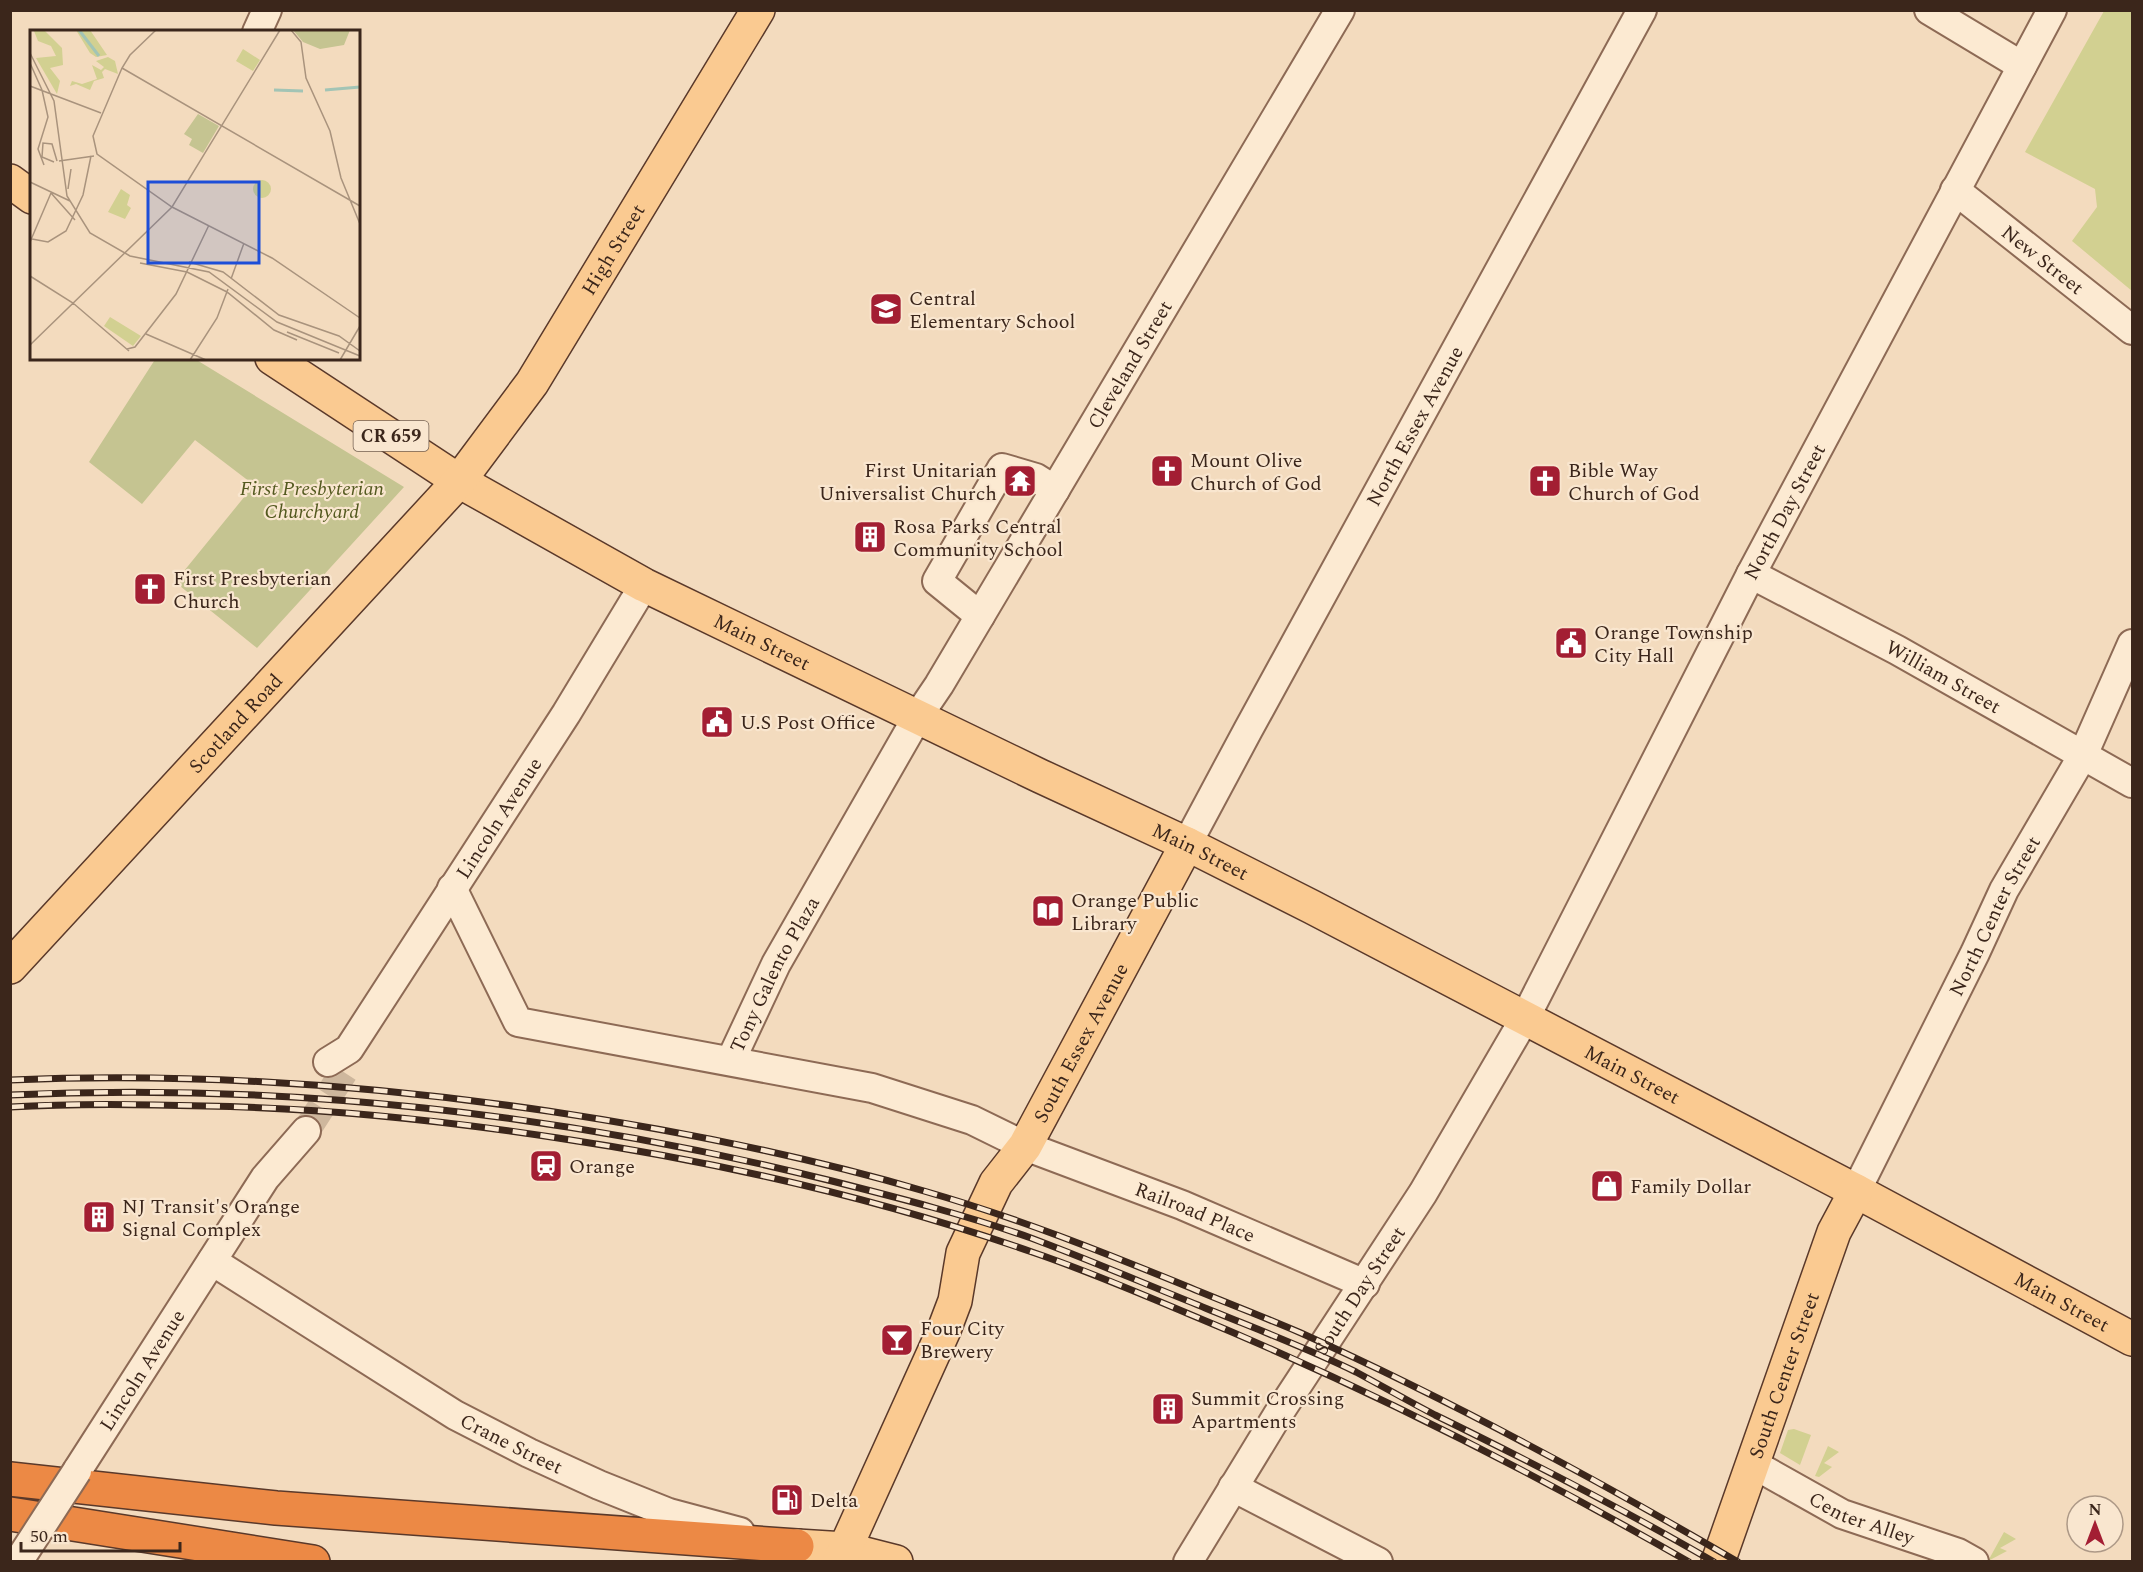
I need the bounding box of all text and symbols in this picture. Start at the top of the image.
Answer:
inset map [30,30,360,360]
street label: High Street [574,198,653,302]
street label: New Street [1994,218,2090,303]
place label: Central Elementary School [909,284,1075,337]
school or university icon: Central Elementary School [868,291,904,327]
street label: Cleveland Street [1080,295,1180,435]
street label: North Essex Avenue [1359,341,1471,512]
road number: CR 659 [354,421,428,451]
street label: North Day Street [1736,439,1834,586]
place label: Mount Olive Church of God [1190,446,1322,499]
church icon: Mount Olive Church of God [1149,453,1185,489]
place label: First Unitarian Universalist Church [819,456,997,509]
place label: Bible Way Church of God [1568,456,1700,509]
temple icon: First Unitarian Universalist Church [1002,463,1038,499]
church icon: Bible Way Church of God [1527,463,1563,499]
park label: First Presbyterian Churchyard [240,474,385,527]
place label: Rosa Parks Central Community School [893,512,1063,565]
building icon: Rosa Parks Central Community School [852,519,888,555]
place label: First Presbyterian Church [173,564,332,617]
church icon: First Presbyterian Church [132,571,168,607]
street label: Main Street [708,607,815,679]
place label: Orange Township City Hall [1594,618,1753,671]
public building icon: Orange Township City Hall [1553,625,1589,661]
street label: William Street [1880,633,2006,722]
street label: Scotland Road [182,667,290,781]
public building icon: U.S Post Office [699,704,735,740]
place label: U.S Post Office [740,708,875,738]
street label: Lincoln Avenue [449,752,550,885]
street label: Main Street [1147,816,1254,889]
street label: North Center Street [1942,830,2049,1002]
place label: Orange Public Library [1071,886,1199,939]
street label: Tony Galento Plaza [723,891,828,1058]
library icon: Orange Public Library [1030,893,1066,929]
street label: South Essex Avenue [1026,958,1136,1128]
street label: Main Street [1579,1038,1685,1113]
station icon: Orange [528,1148,564,1184]
place label: Orange [569,1152,635,1182]
shop icon: Family Dollar [1589,1168,1625,1204]
place label: Family Dollar [1630,1172,1751,1202]
street label: Railroad Place [1130,1175,1260,1251]
place label: NJ Transit's Orange Signal Complex [122,1192,300,1245]
building icon: NJ Transit's Orange Signal Complex [81,1199,117,1235]
street label: South Day Street [1307,1220,1413,1362]
street label: Main Street [2008,1264,2115,1340]
street label: South Center Street [1741,1288,1828,1463]
street label: Lincoln Avenue [92,1304,193,1437]
place label: Four City Brewery [920,1314,1005,1367]
bar icon: Four City Brewery [879,1322,915,1358]
place label: Summit Crossing Apartments [1191,1384,1345,1437]
building icon: Summit Crossing Apartments [1150,1391,1186,1427]
street label: Crane Street [455,1406,567,1482]
fuel station icon: Delta [769,1482,805,1518]
street label: Center Alley [1803,1484,1919,1554]
place label: Delta [810,1486,858,1516]
north arrow [2065,1494,2125,1554]
text: N [2088,1498,2102,1522]
scale bar [21,1515,180,1553]
text: 50 m [30,1523,68,1550]

